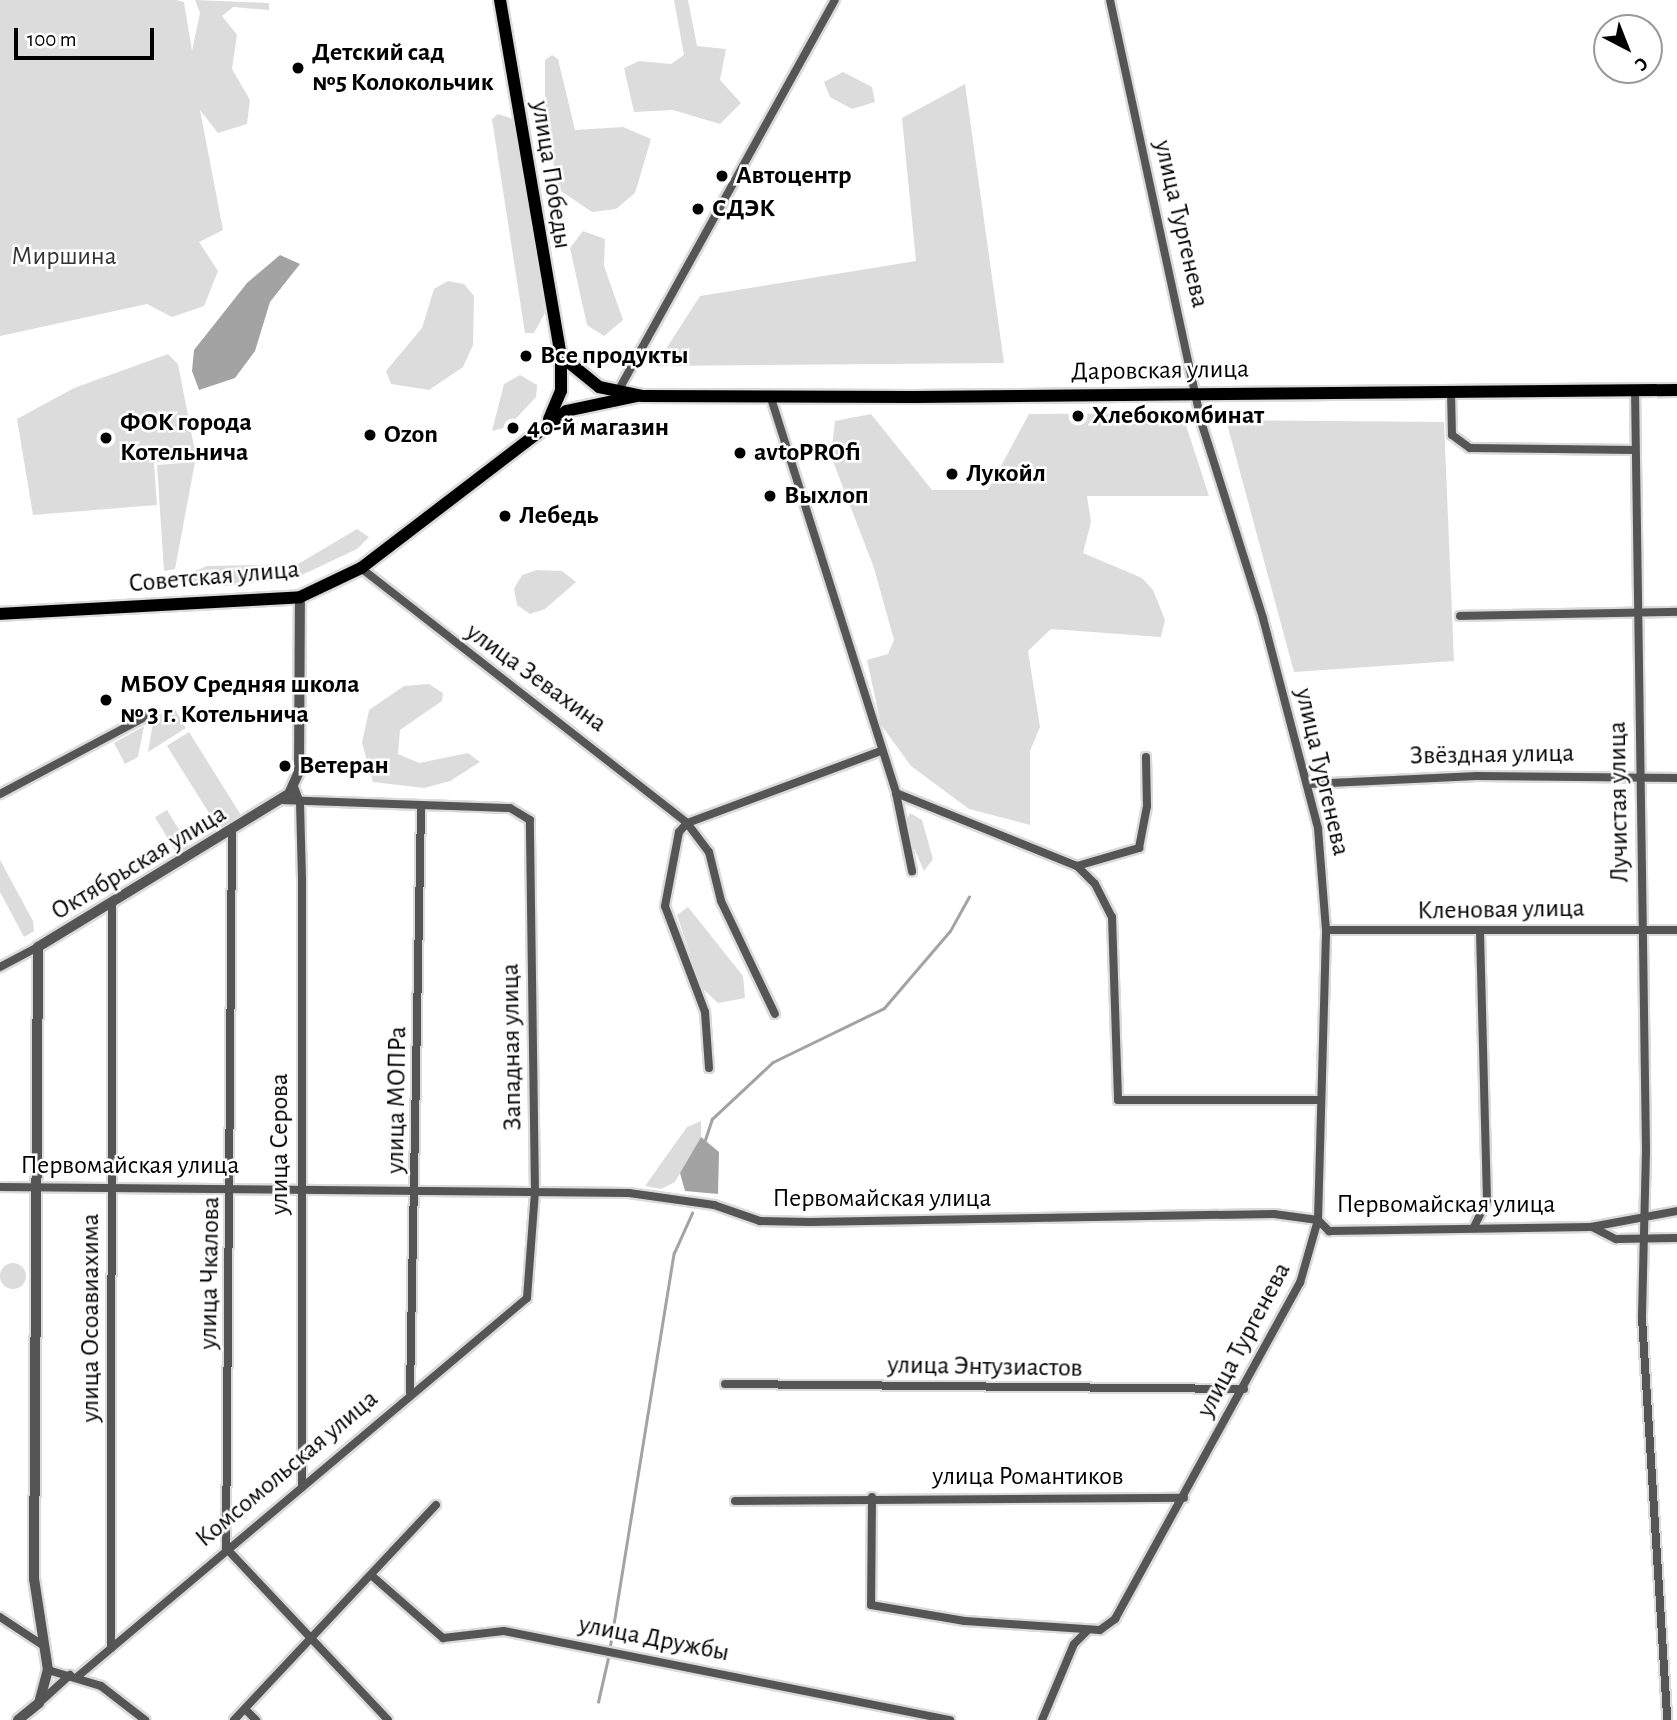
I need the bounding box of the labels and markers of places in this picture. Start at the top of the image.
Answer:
place label: Детский сад №5 Колокольчик [312,37,494,98]
marker: Детский сад №5 Колокольчик [290,60,306,76]
place label: Автоцентр [736,160,852,192]
marker: Автоцентр [714,168,730,184]
place label: СДЭК [712,193,775,225]
marker: СДЭК [690,201,706,217]
place label: Все продукты [540,340,688,372]
marker: Все продукты [518,348,534,364]
place label: Хлебокомбинат [1092,400,1264,432]
place label: ФОК города Котельнича [120,407,252,468]
marker: Хлебокомбинат [1070,408,1086,424]
place label: 40-й магазин [527,412,669,444]
place label: Ozon [384,419,438,451]
marker: 40-й магазин [505,420,521,436]
marker: Ozon [362,427,378,443]
marker: ФОК города Котельнича [98,430,114,446]
place label: avtoPROfi [754,437,861,469]
marker: avtoPROfi [732,445,748,461]
place label: Лукойл [966,458,1046,490]
marker: Лукойл [944,466,960,482]
place label: Выхлоп [784,480,869,512]
marker: Выхлоп [762,488,778,504]
place label: Лебедь [519,500,598,532]
marker: Лебедь [497,508,513,524]
place label: МБОУ Средняя школа № 3 г. Котельнича [120,669,360,730]
marker: МБОУ Средняя школа № 3 г. Котельнича [98,692,114,708]
place label: Ветеран [299,750,389,782]
marker: Ветеран [277,758,293,774]

